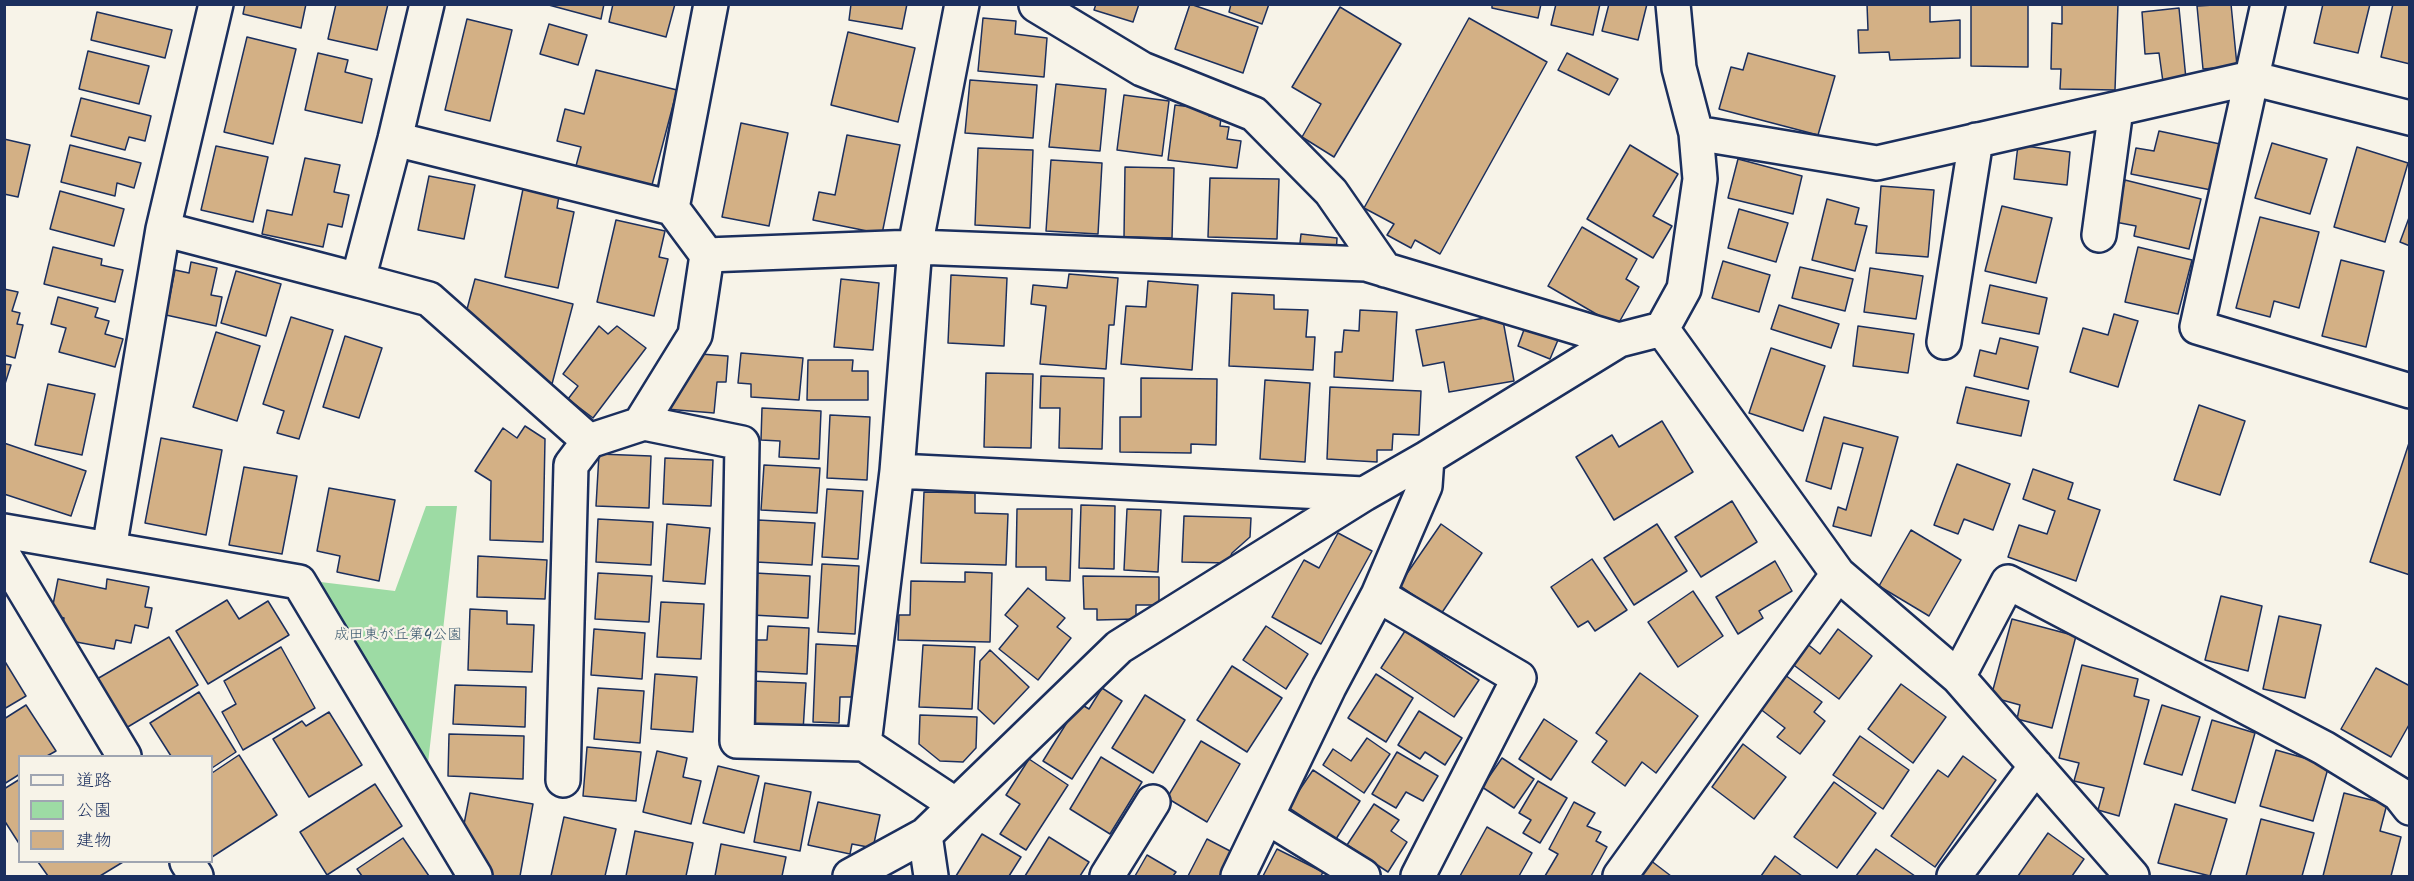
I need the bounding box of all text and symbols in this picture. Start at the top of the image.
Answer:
park label: 成田東が丘第4公園 [334,627,462,645]
legend [18,755,213,863]
text: 道路 [76,767,112,796]
text: 公園 [76,797,112,826]
text: 建物 [76,827,112,856]

